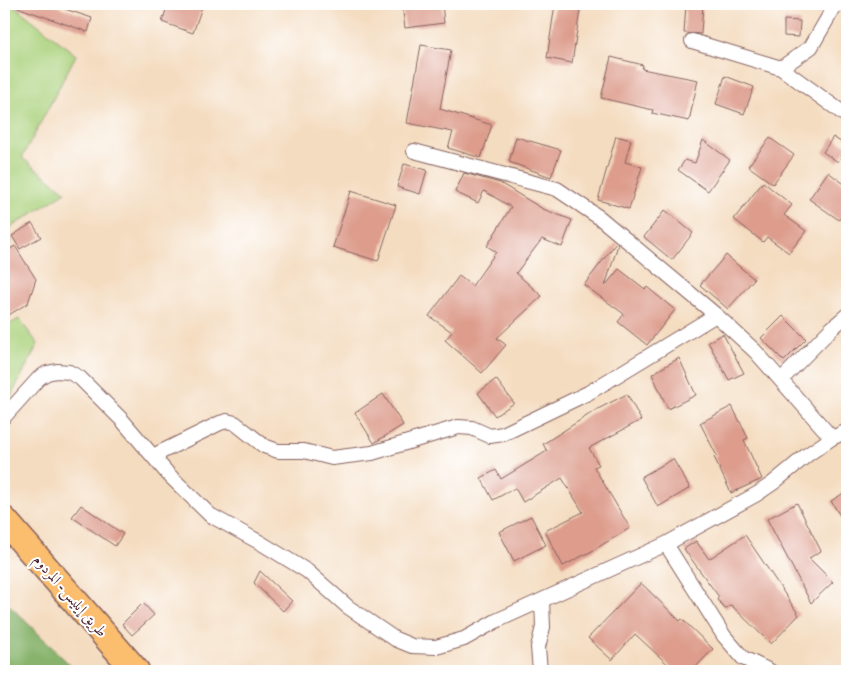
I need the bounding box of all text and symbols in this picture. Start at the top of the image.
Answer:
street label: طريق إيليس- المردوم [27,551,111,643]

